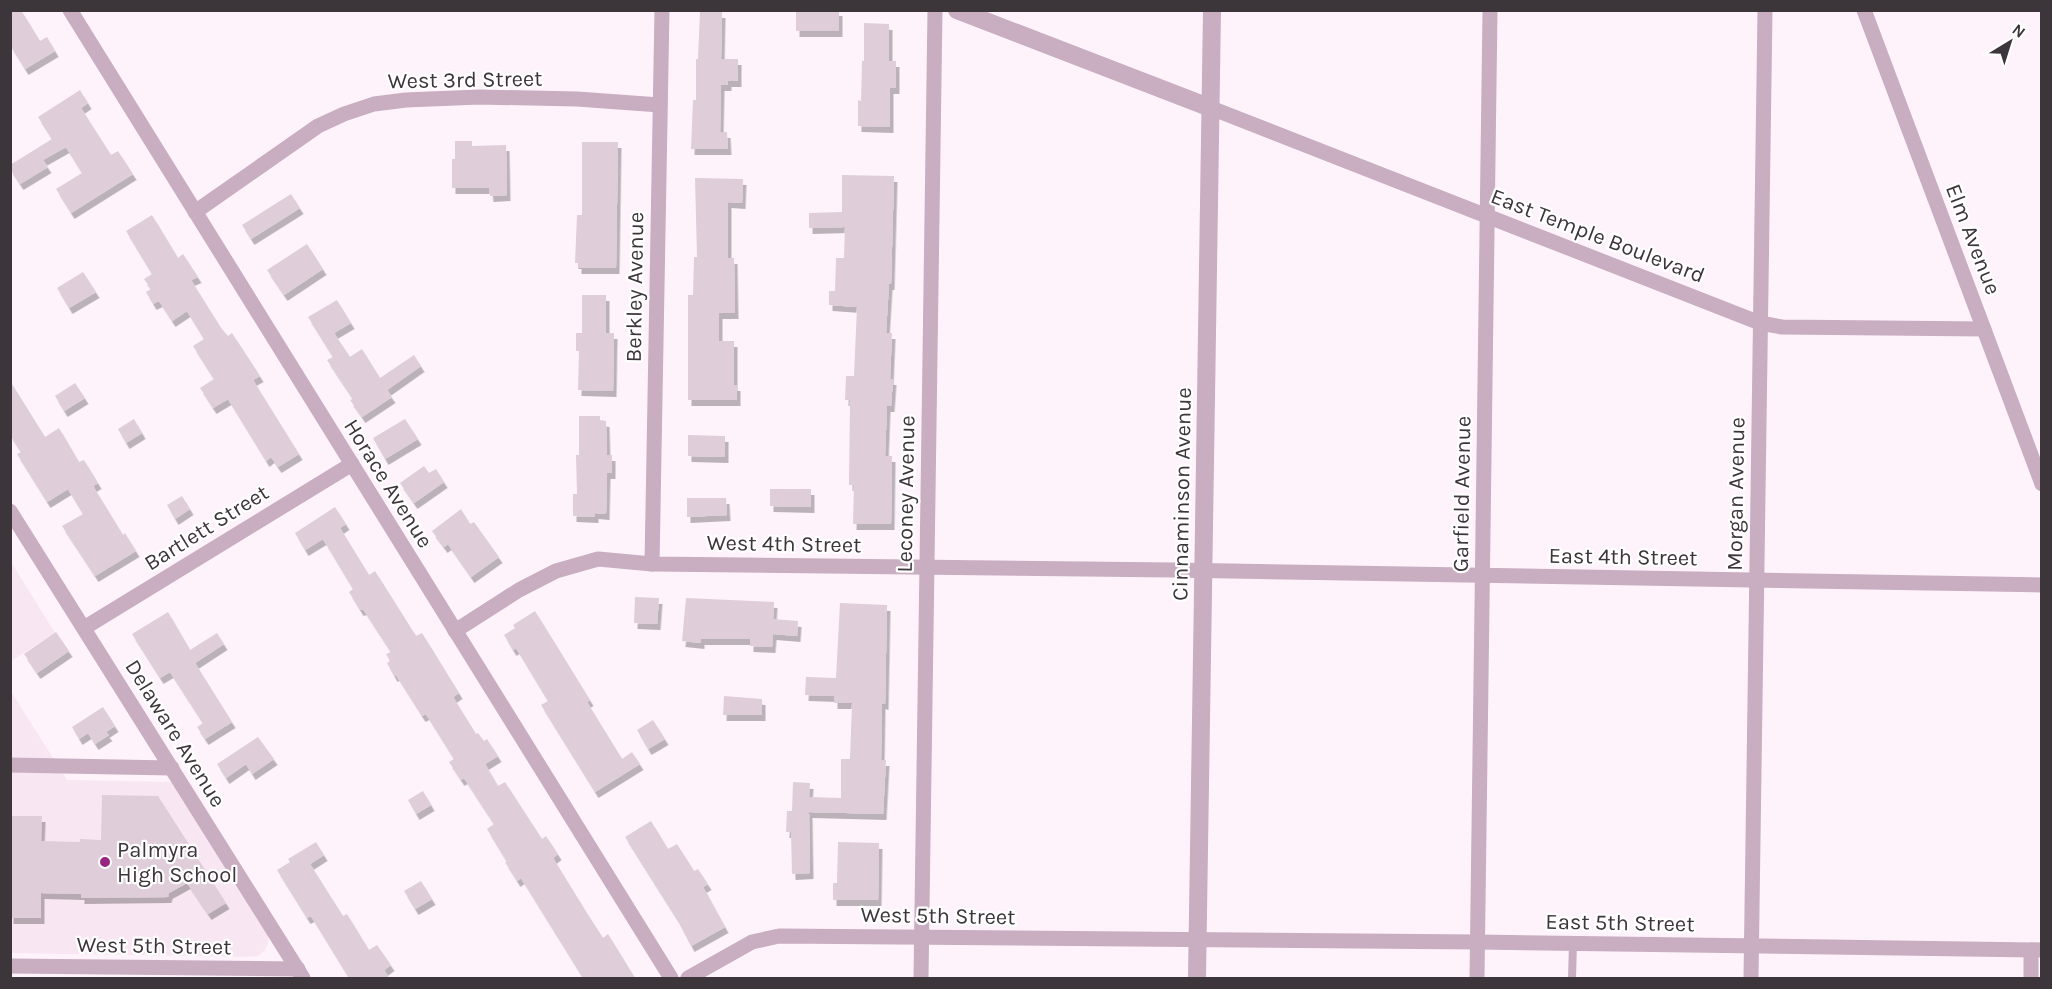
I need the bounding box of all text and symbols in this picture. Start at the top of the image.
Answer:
north arrow [1980,12,2040,72]
text: N [2009,20,2029,42]
street label: West 3rd Street [387,66,543,94]
street label: Elm Avenue [1940,180,2006,299]
street label: East Temple Boulevard [1487,183,1708,289]
street label: Berkley Avenue [621,211,649,363]
street label: Cinnaminson Avenue [1167,387,1197,601]
street label: Horace Avenue [338,414,438,553]
street label: Leconey Avenue [892,415,920,573]
street label: Garfield Avenue [1448,416,1476,572]
street label: Morgan Avenue [1722,417,1750,571]
street label: Bartlett Street [140,479,273,576]
street label: West 4th Street [706,530,862,558]
street label: East 4th Street [1548,543,1698,571]
street label: Delaware Avenue [119,655,231,812]
place label: Palmyra High School [117,837,237,888]
marker: Palmyra High School [98,855,112,869]
street label: West 5th Street [860,902,1016,930]
street label: East 5th Street [1545,909,1695,937]
street label: West 5th Street [76,932,232,960]

